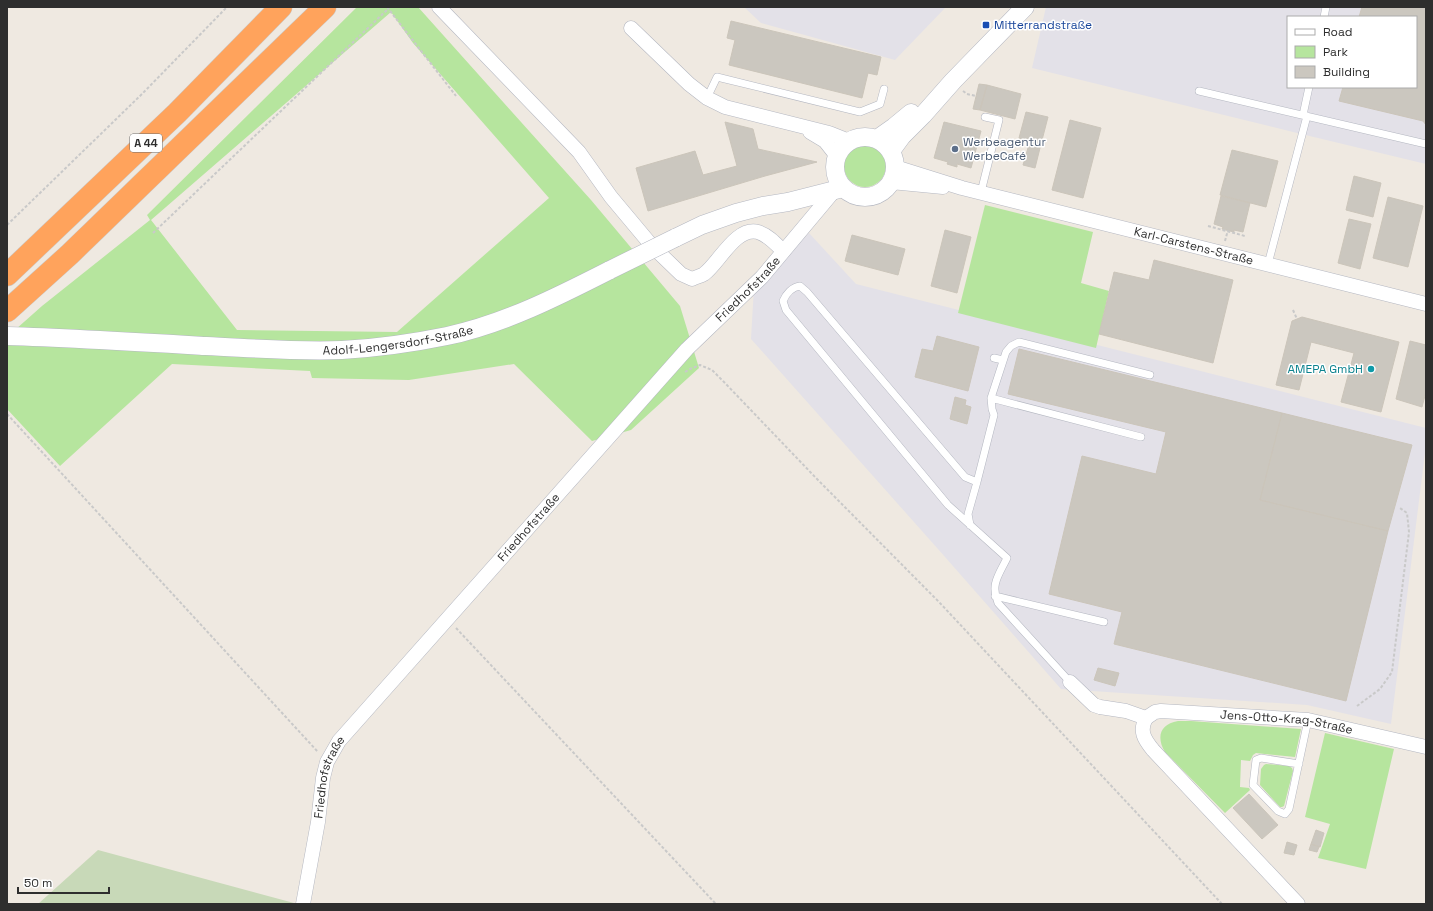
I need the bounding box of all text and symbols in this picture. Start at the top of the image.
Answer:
legend [1287,16,1417,88]
place label: Mitterrandstraße [994,17,1092,33]
marker: Mitterrandstraße [981,20,991,30]
text: Road [1323,24,1352,40]
text: Park [1323,44,1348,60]
text: Building [1323,64,1370,80]
road number: A 44 [130,134,162,152]
place label: Werbeagentur WerbeCafé [963,134,1046,164]
marker: Werbeagentur WerbeCafé [950,144,960,154]
street label: Karl-Carstens-Straße [1132,223,1255,269]
street label: Friedhofstraße [712,253,784,325]
street label: Adolf-Lengersdorf-Straße [323,322,475,359]
place label: AMEPA GmbH [1287,361,1363,377]
marker: AMEPA GmbH [1366,364,1376,374]
street label: Friedhofstraße [494,490,563,565]
street label: Jens-Otto-Krag-Straße [1220,707,1354,738]
street label: Friedhofstraße [310,732,348,819]
scale bar [18,869,109,895]
text: 50 m [24,875,52,891]

